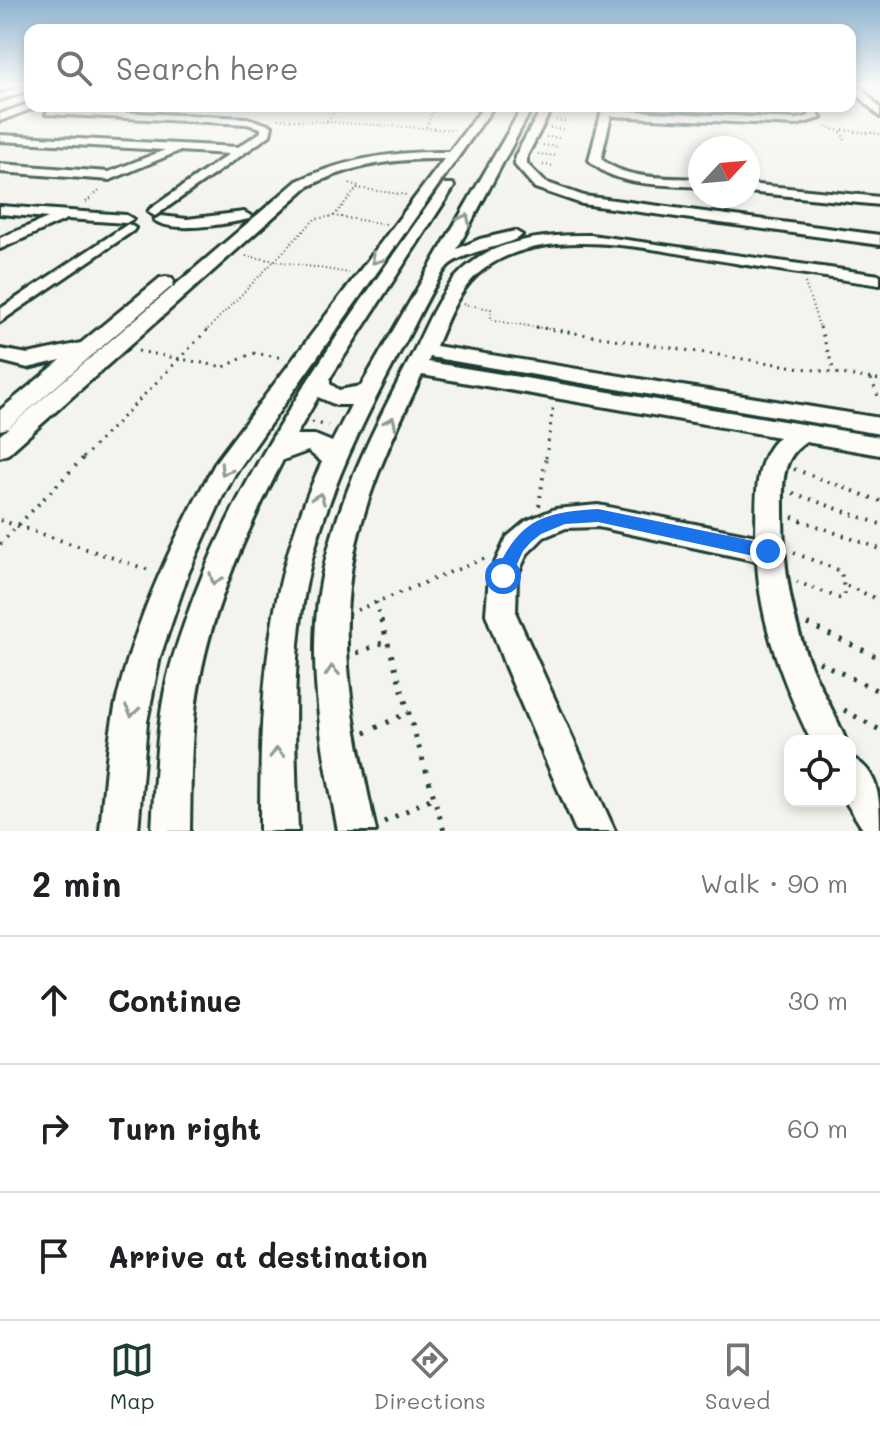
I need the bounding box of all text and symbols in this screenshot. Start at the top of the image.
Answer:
search box [24,24,856,112]
icon: search [52,46,96,90]
text: Search here [116,48,299,88]
north arrow [688,136,760,208]
one-way arrow [456,212,471,227]
one-way arrow [372,250,386,265]
one-way arrow [381,415,397,430]
one-way arrow [219,461,234,476]
one-way arrow [309,492,326,506]
route end [750,533,786,569]
route start [485,558,521,594]
one-way arrow [208,571,225,585]
one-way arrow [324,664,341,677]
one-way arrow [125,705,142,718]
map controls [784,735,856,807]
button: locate [784,735,856,807]
one-way arrow [269,746,286,759]
text: 2 min [32,861,121,906]
text: Walk · 90 m [700,866,848,900]
icon: ahead [32,978,76,1022]
text: Continue [108,980,241,1020]
text: 30 m [788,983,848,1017]
icon: right [32,1106,76,1150]
text: Turn right [108,1108,261,1148]
text: 60 m [787,1111,848,1145]
icon: arrive [32,1234,76,1278]
text: Arrive at destination [108,1236,428,1276]
tab: Map [110,1338,155,1415]
tab: Directions [374,1338,486,1415]
tab: Saved [705,1338,770,1415]

